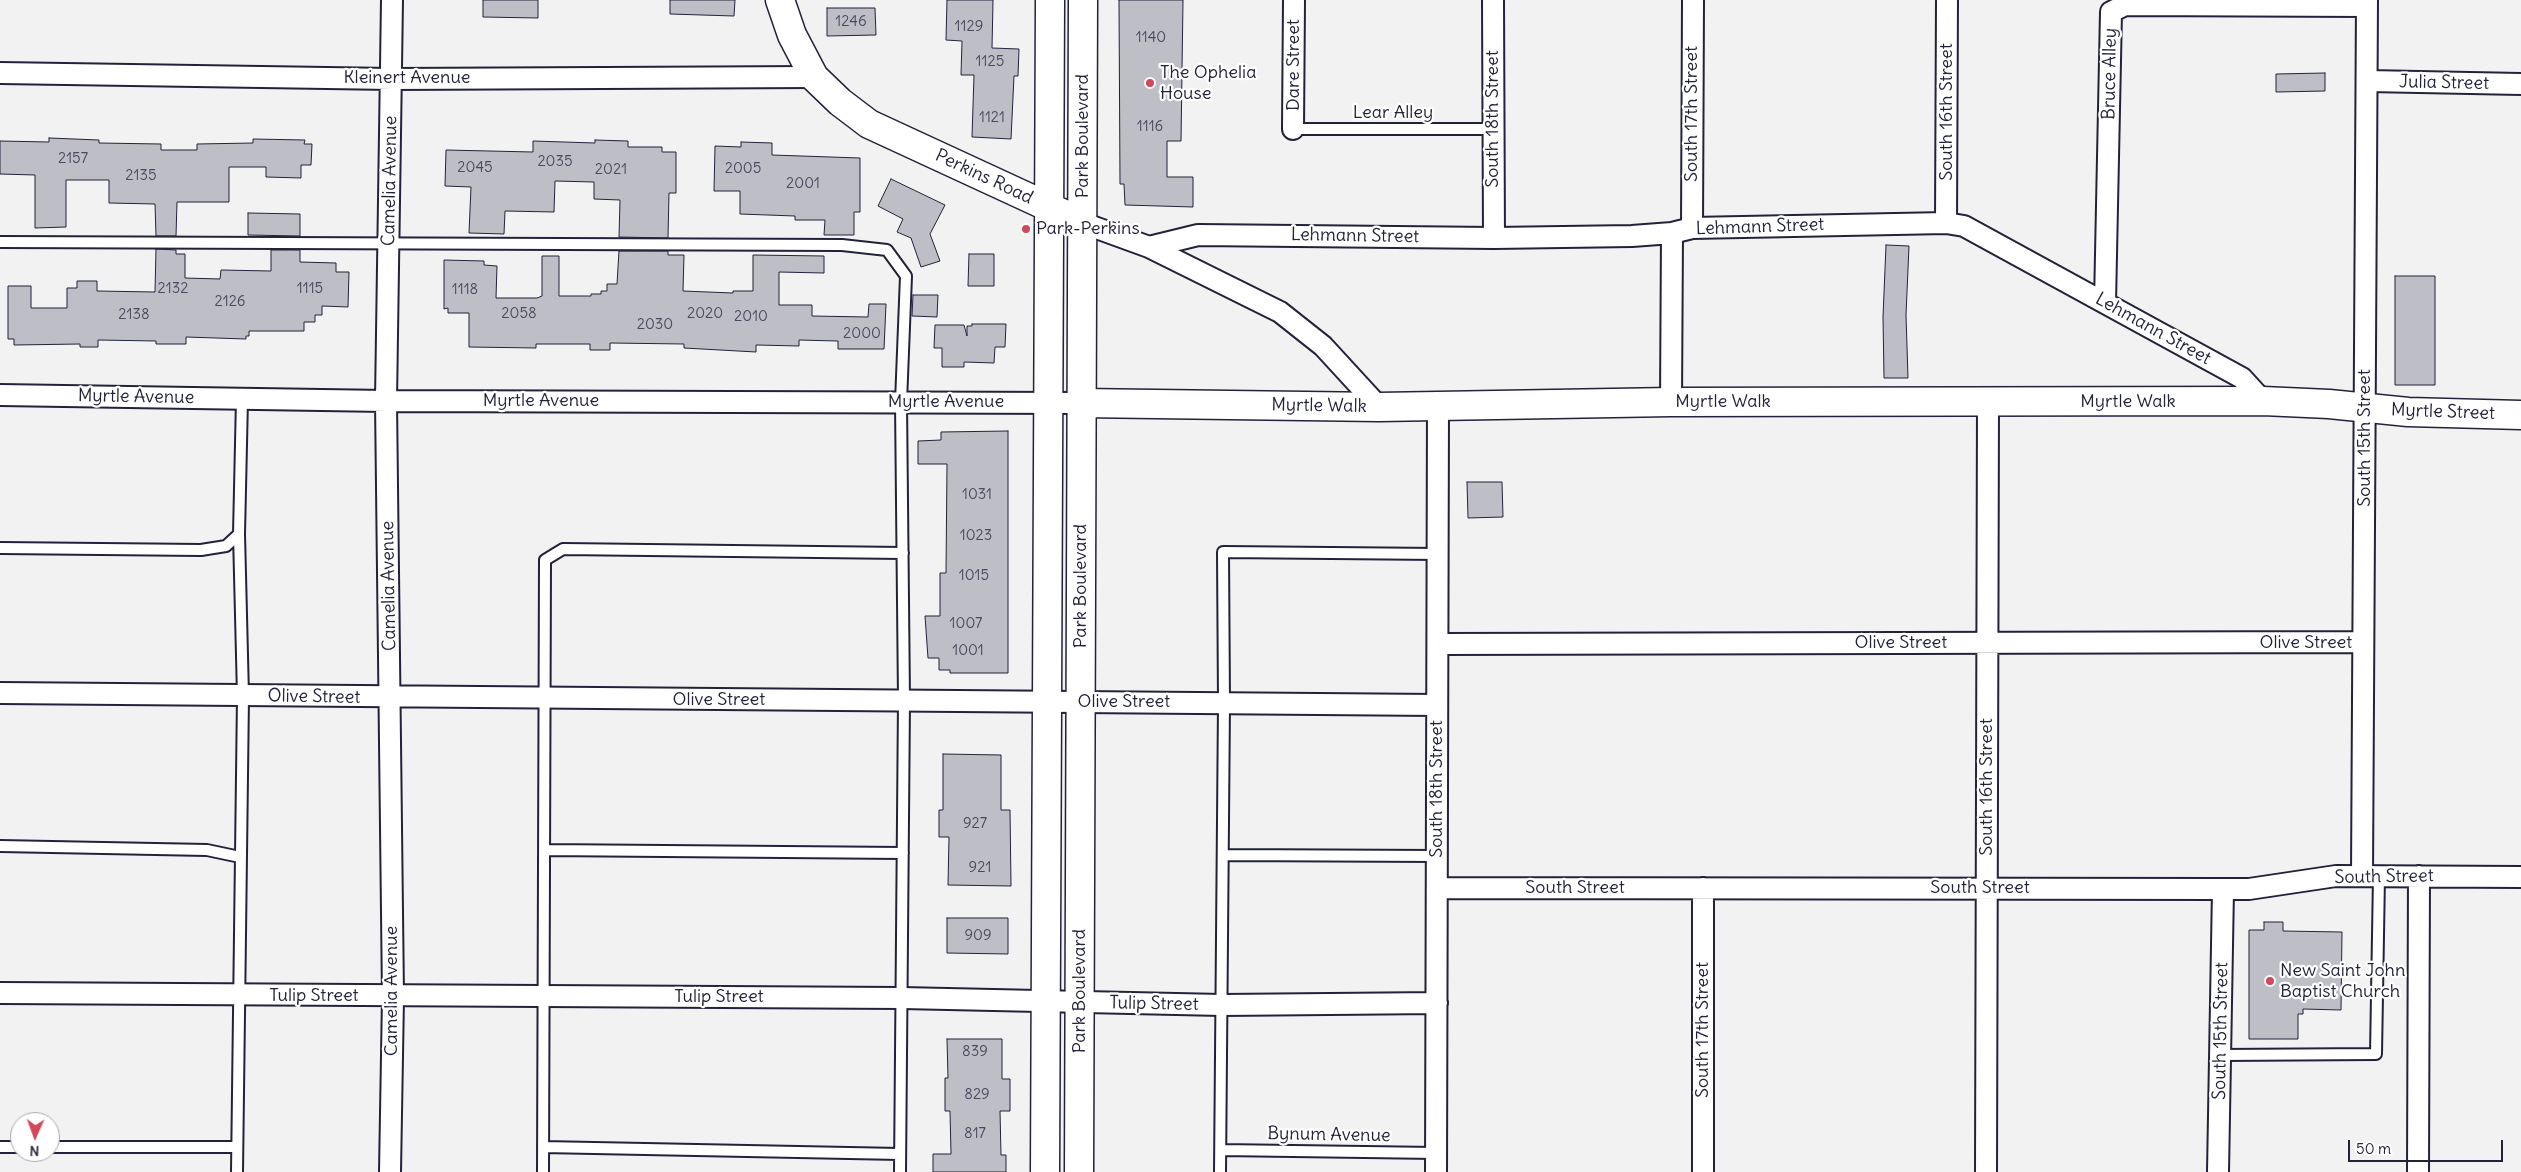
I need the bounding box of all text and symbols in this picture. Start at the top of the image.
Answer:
house number: 1246 [835,13,867,31]
house number: 1129 [955,18,983,36]
street label: Dare Street [1283,19,1305,111]
street label: Bruce Alley [2098,28,2122,120]
house number: 1140 [1136,29,1166,47]
street label: South 16th Street [1936,43,1958,181]
street label: South 17th Street [1681,46,1703,182]
street label: South 18th Street [1482,50,1504,188]
house number: 1125 [976,53,1004,71]
place label: The Ophelia House [1160,62,1256,104]
street label: Kleinert Avenue [343,67,471,89]
street label: Julia Street [2399,71,2489,95]
street label: Park Boulevard [1072,74,1094,198]
marker: The Ophelia House [1144,77,1156,89]
street label: Lear Alley [1353,102,1433,124]
house number: 1121 [979,109,1005,127]
street label: Camelia Avenue [378,116,402,246]
house number: 1116 [1137,118,1163,136]
street label: Perkins Road [932,145,1036,209]
house number: 2157 [58,150,88,168]
house number: 2035 [537,153,573,171]
house number: 2045 [457,159,493,177]
house number: 2005 [725,160,761,178]
house number: 2021 [595,161,627,179]
house number: 2135 [125,167,157,185]
house number: 2001 [786,175,820,193]
street label: Lehmann Street [1695,214,1825,240]
place label: Park-Perkins [1036,218,1140,240]
marker: Park-Perkins [1020,223,1032,235]
street label: Lehmann Street [1291,224,1419,248]
house number: 2132 [158,280,188,298]
house number: 1115 [297,280,323,298]
house number: 1118 [452,281,478,299]
street label: Lehmann Street [2092,288,2214,370]
house number: 2126 [214,293,246,311]
house number: 2058 [501,305,537,323]
house number: 2020 [687,305,723,323]
house number: 2138 [118,306,150,324]
house number: 2010 [734,308,768,326]
house number: 2030 [637,316,673,334]
house number: 2000 [843,325,881,343]
street label: South 15th Street [2354,369,2376,507]
street label: Myrtle Avenue [78,385,194,409]
street label: Myrtle Avenue [483,390,599,412]
street label: Myrtle Avenue [888,391,1004,413]
street label: Myrtle Walk [1675,391,1771,413]
street label: Myrtle Walk [2080,391,2176,413]
street label: Myrtle Walk [1271,394,1367,418]
street label: Myrtle Street [2391,399,2495,425]
house number: 1031 [962,486,992,504]
street label: Camelia Avenue [377,521,401,651]
street label: Park Boulevard [1070,524,1092,648]
house number: 1023 [960,527,992,545]
house number: 1015 [959,567,989,585]
house number: 1007 [950,615,982,633]
street label: Olive Street [1855,632,1947,654]
street label: Olive Street [2260,632,2352,654]
house number: 1001 [952,642,984,660]
street label: Olive Street [267,685,361,709]
street label: Olive Street [673,689,765,711]
street label: Olive Street [1078,691,1170,713]
street label: South 16th Street [1976,718,1998,856]
street label: South 18th Street [1426,720,1448,858]
house number: 927 [963,815,987,833]
house number: 921 [969,859,991,877]
street label: South Street [2334,865,2434,889]
street label: South Street [1525,877,1625,899]
street label: South Street [1930,877,2030,899]
street label: Camelia Avenue [381,926,403,1056]
house number: 909 [964,927,992,945]
street label: Park Boulevard [1069,929,1091,1053]
place label: New Saint John Baptist Church [2280,960,2405,1002]
street label: South 17th Street [1692,962,1714,1098]
street label: South 15th Street [2209,962,2233,1100]
marker: New Saint John Baptist Church [2264,975,2276,987]
street label: Tulip Street [269,985,359,1007]
street label: Tulip Street [674,986,764,1008]
street label: Tulip Street [1109,992,1199,1016]
house number: 839 [962,1043,988,1061]
house number: 829 [964,1086,990,1104]
north arrow [10,1112,60,1162]
street label: Bynum Avenue [1267,1123,1391,1147]
house number: 817 [964,1125,986,1143]
scale bar [2351,1130,2506,1162]
text: 50 m [2356,1139,2391,1158]
text: N [29,1142,40,1160]

